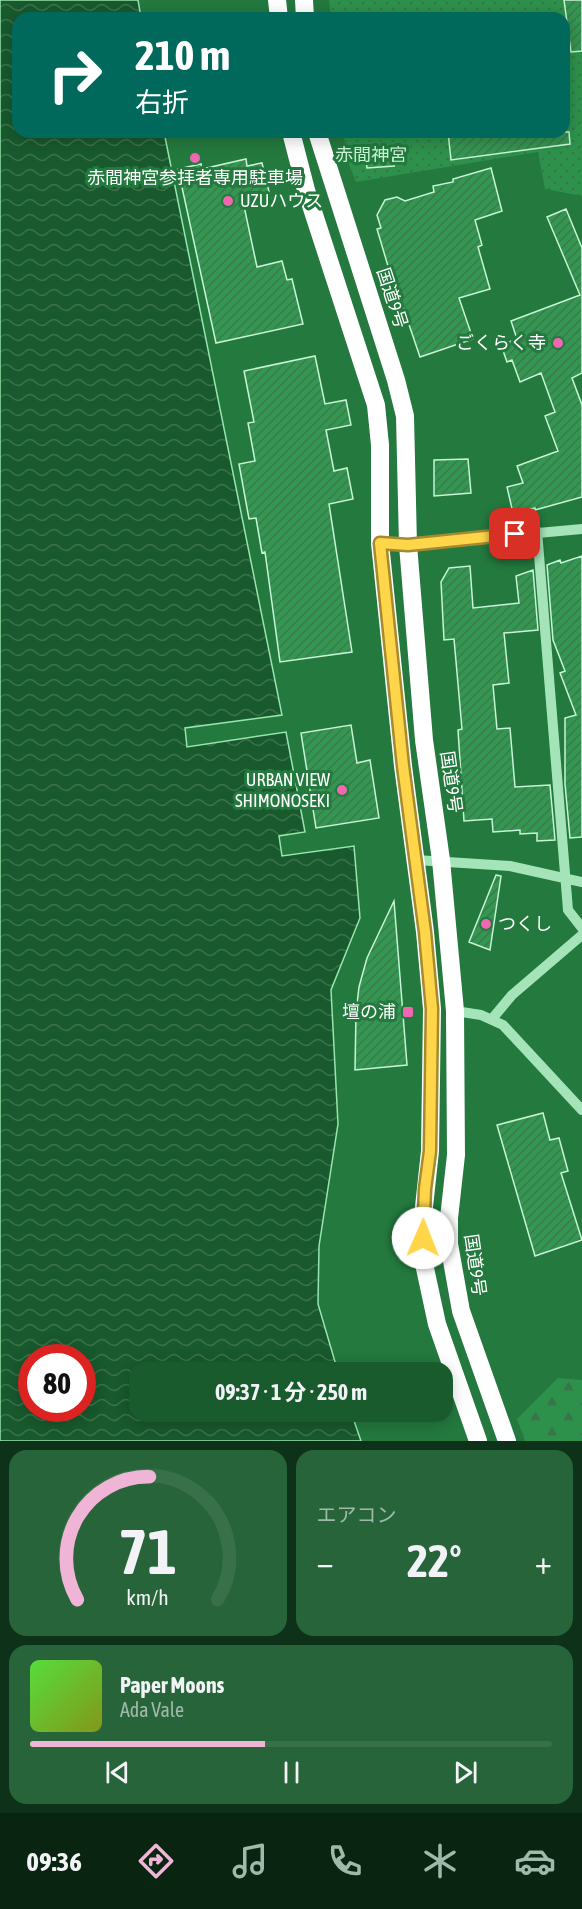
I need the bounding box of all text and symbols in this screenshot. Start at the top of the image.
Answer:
text: 210 m [135,31,230,79]
icon: right [36,36,114,114]
text: 右折 [135,87,189,118]
park label: 赤間神宮 [335,144,407,165]
marker: 赤間神宮参拝者専用駐車場 [188,151,202,165]
place label: 赤間神宮参拝者専用駐車場 [87,167,303,188]
place label: UZUハウス [240,190,323,211]
marker: UZUハウス [221,194,235,208]
street label: 国道9号 [373,265,412,331]
place label: ごくらく寺 [456,332,546,353]
marker: ごくらく寺 [551,336,565,350]
pin [489,508,540,559]
icon: arrive [498,517,531,550]
street label: 国道9号 [437,750,466,814]
place label: URBAN VIEW SHIMONOSEKI [235,769,330,811]
marker: URBAN VIEW SHIMONOSEKI [335,783,349,797]
place label: つくし [498,913,552,934]
marker: つくし [479,917,493,931]
place label: 壇の浦 [342,1001,396,1022]
marker: 壇の浦 [401,1005,415,1019]
position arrow [391,1206,455,1270]
street label: 国道9号 [461,1233,490,1297]
speed limit sign: 80 [18,1344,96,1422]
text: 09:37 · 1 分 · 250 m [215,1379,367,1405]
text: エアコン [317,1503,397,1526]
text: 71 [118,1516,177,1587]
text: 22° [407,1535,462,1587]
text: − [317,1543,334,1581]
text: + [535,1543,552,1581]
text: km/h [126,1585,169,1610]
text: Paper Moons [120,1672,224,1698]
text: Ada Vale [120,1698,184,1721]
icon: previous [101,1756,134,1789]
icon: pause [275,1756,308,1789]
icon: next [449,1756,482,1789]
icon: directions [135,1840,177,1882]
icon: music [229,1840,271,1882]
icon: phone [324,1840,366,1882]
icon: climate [419,1840,461,1882]
icon: car [514,1840,556,1882]
text: 09:36 [26,1846,82,1877]

